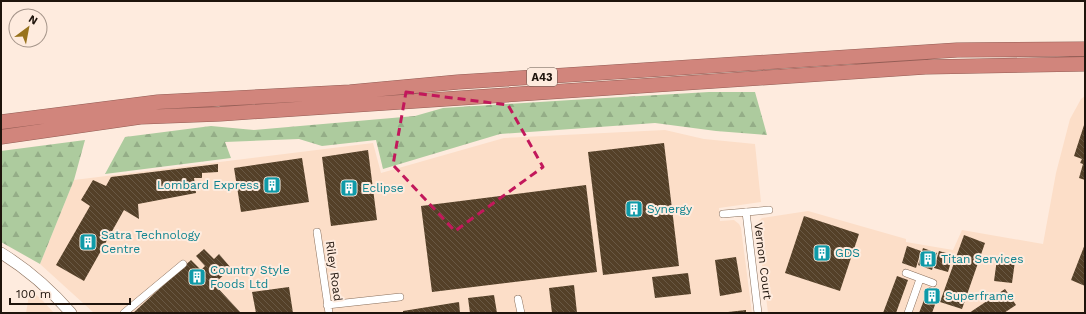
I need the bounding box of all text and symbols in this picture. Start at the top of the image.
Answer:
north arrow [8,8,48,48]
text: N [26,12,40,28]
road number: A43 [527,68,557,86]
building icon: Lombard Express [262,175,282,195]
place label: Lombard Express [157,178,259,192]
building icon: Eclipse [339,178,359,198]
place label: Eclipse [362,181,404,195]
building icon: Synergy [624,199,644,219]
place label: Synergy [647,202,693,216]
street label: Vernon Court [751,222,775,300]
place label: Satra Technology Centre [101,228,201,256]
building icon: Satra Technology Centre [78,232,98,252]
street label: Riley Road [323,240,345,302]
building icon: GDS [812,243,832,263]
place label: GDS [835,246,860,260]
building icon: Titan Services [918,249,938,269]
place label: Titan Services [941,252,1024,266]
place label: Country Style Foods Ltd [210,263,290,291]
building icon: Country Style Foods Ltd [187,267,207,287]
scale bar [10,280,130,306]
building icon: Superframe [922,286,942,306]
text: 100 m [16,287,51,301]
place label: Superframe [945,289,1014,303]

